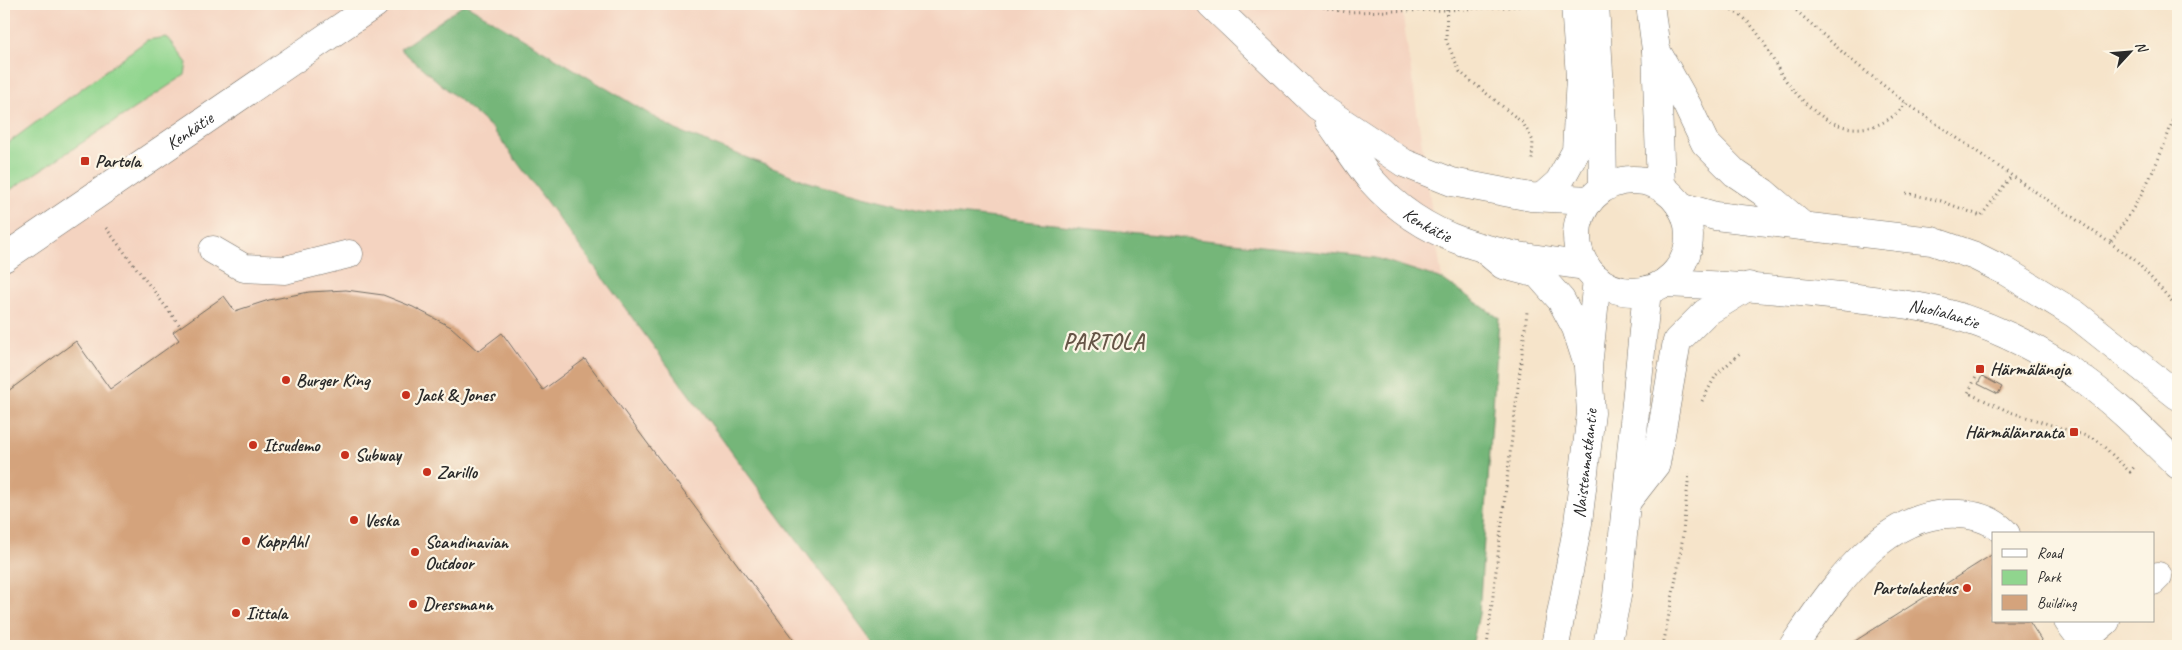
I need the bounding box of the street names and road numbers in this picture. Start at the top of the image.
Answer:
street label: Kenkätie [162,106,218,155]
street label: Kenkätie [1399,203,1456,248]
street label: Nuolialantie [1907,294,1983,334]
street label: Naistenmatkantie [1568,407,1602,519]

